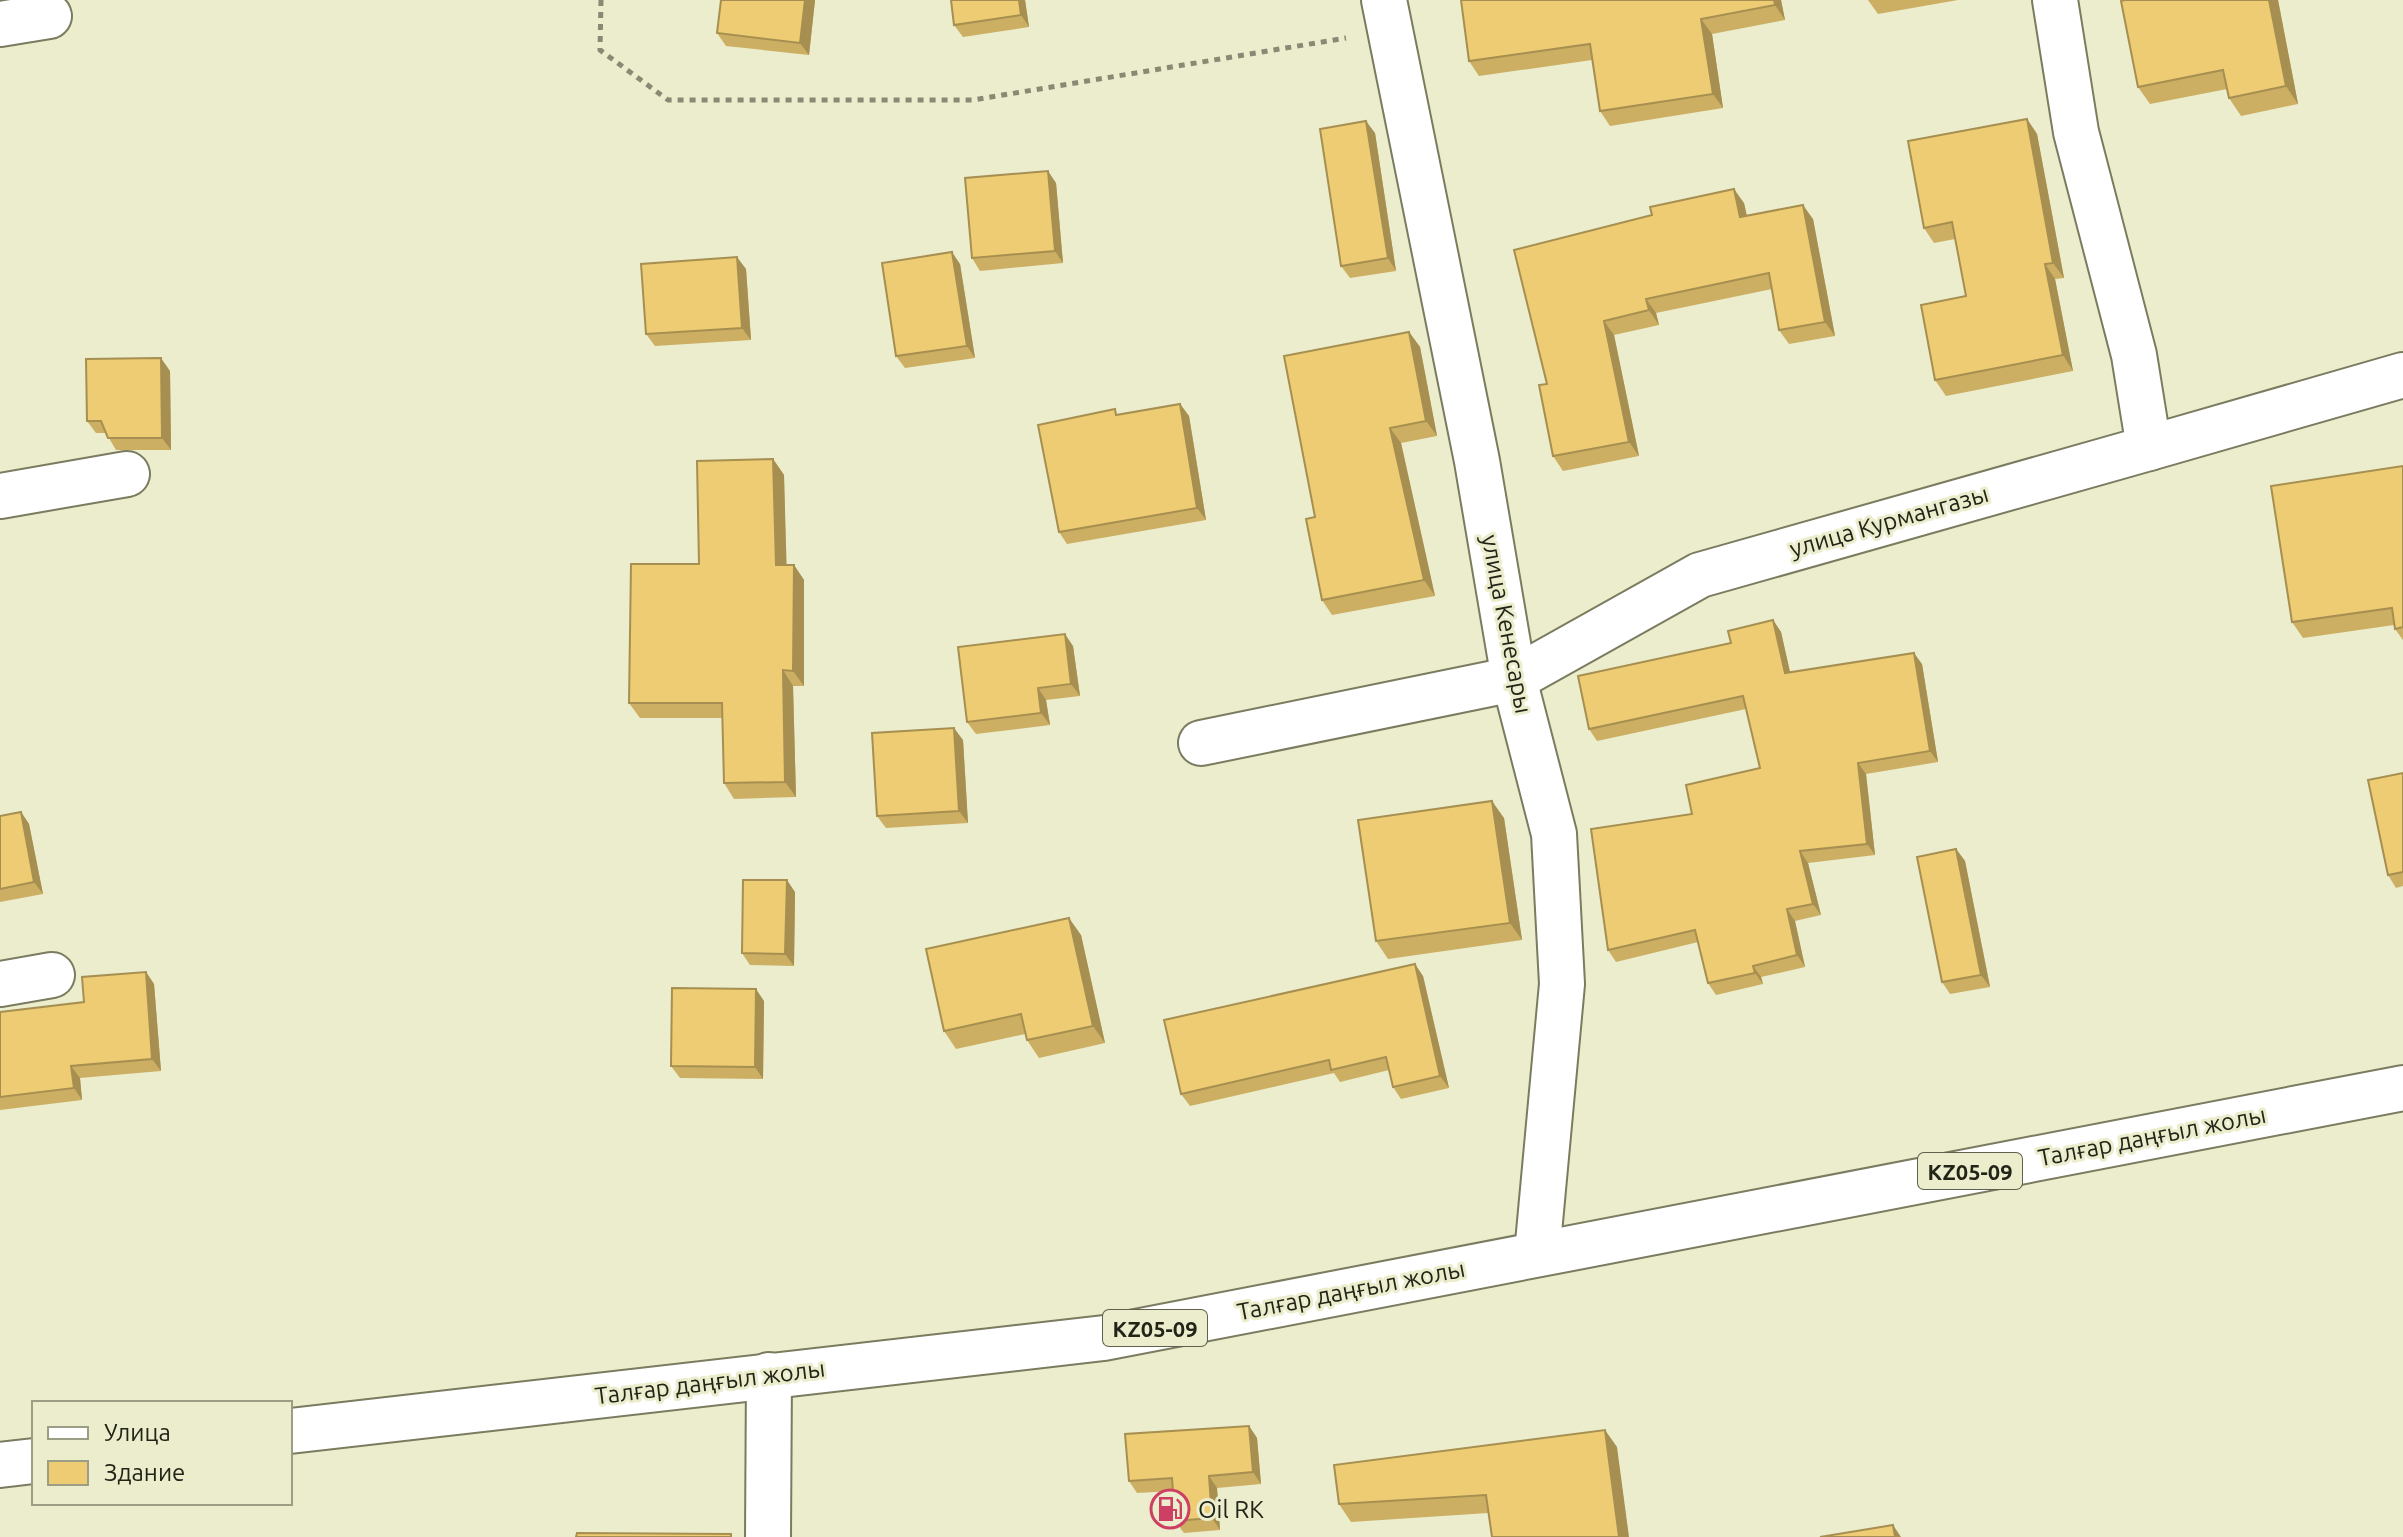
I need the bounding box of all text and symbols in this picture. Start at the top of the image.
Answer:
street label: улица Курмангазы [1786,480,1992,562]
street label: улица Кенесары [1476,532,1538,716]
street label: Талғар даңғыл жолы [2036,1101,2268,1171]
road number: KZ05-09 [1918,1153,2022,1189]
street label: Талғар даңғыл жолы [1235,1255,1467,1325]
road number: KZ05-09 [1103,1310,1207,1346]
street label: Талғар даңғыл жолы [593,1354,827,1410]
legend [32,1401,292,1505]
text: Улица [104,1419,171,1446]
text: Здание [104,1459,185,1486]
fuel station icon: Oil RK [1149,1488,1191,1530]
place label: Oil RK [1198,1496,1264,1523]

